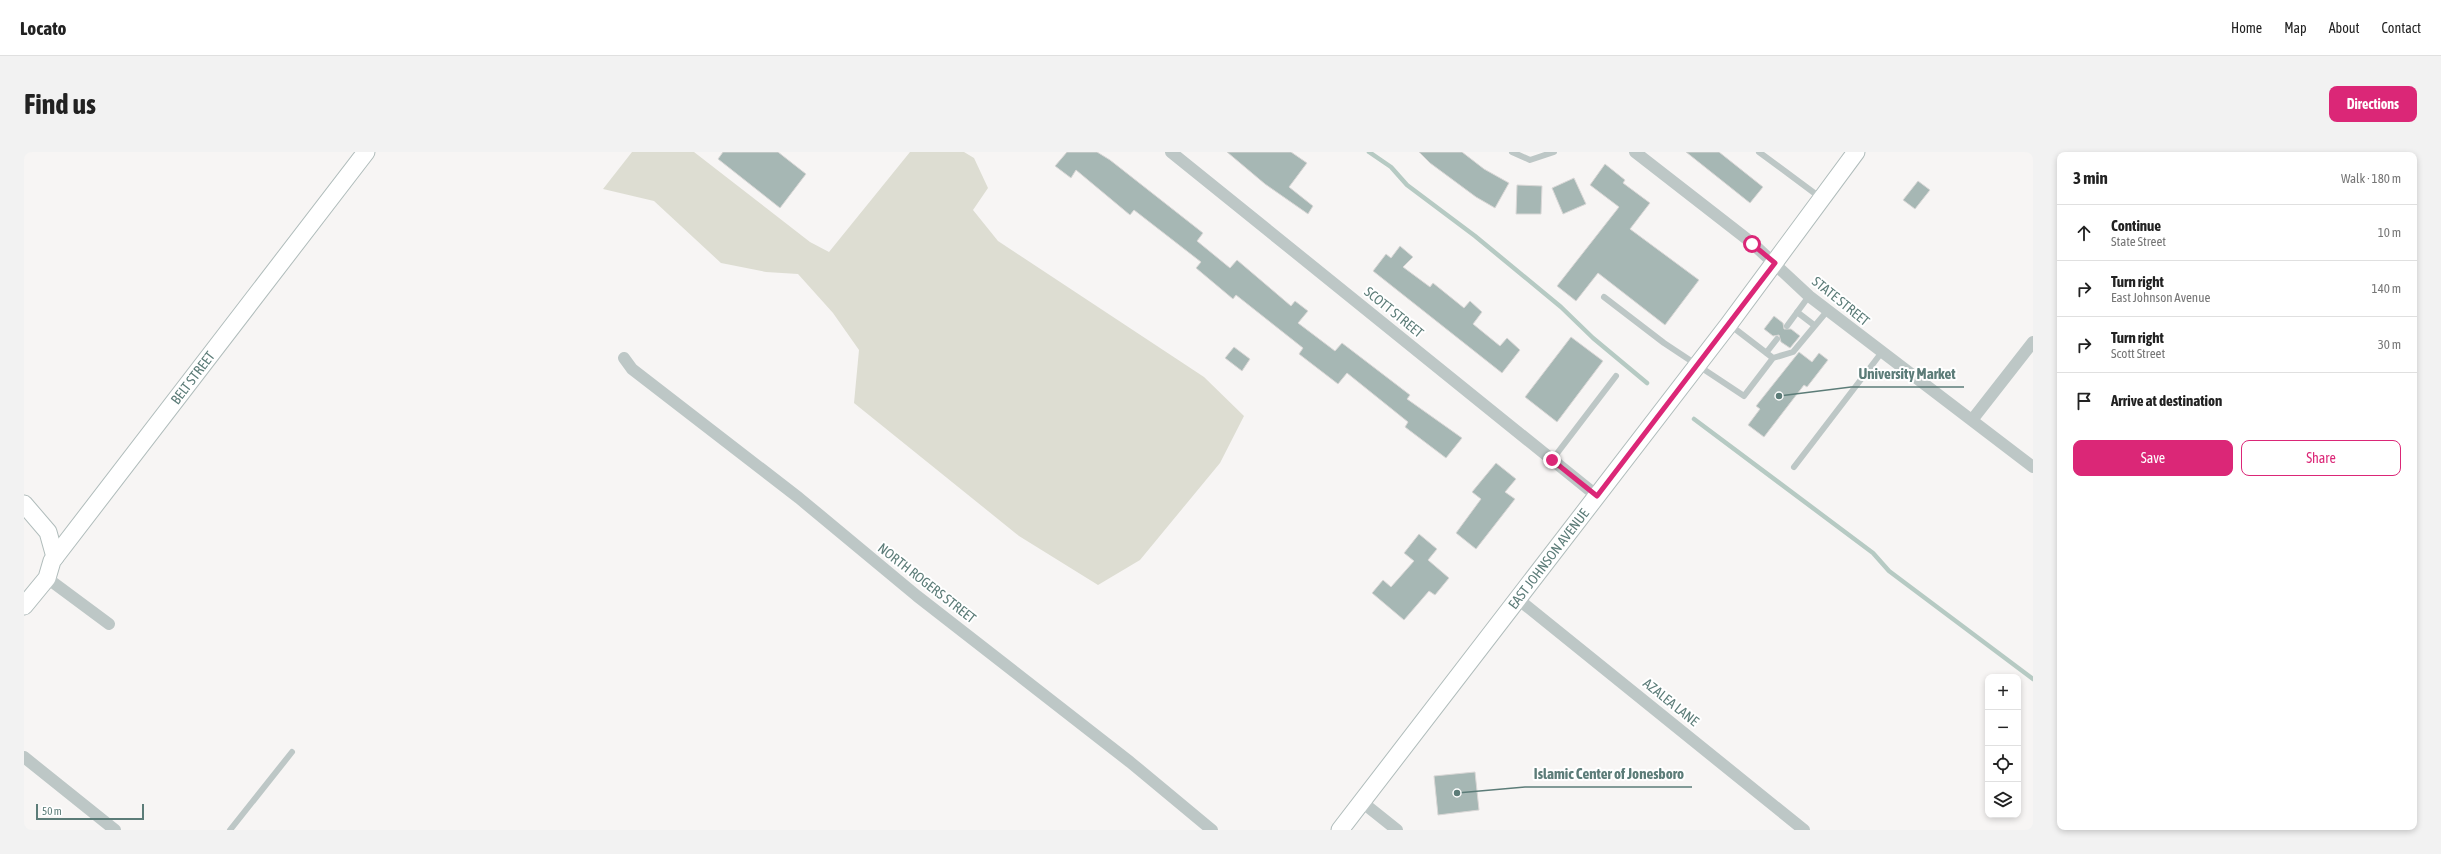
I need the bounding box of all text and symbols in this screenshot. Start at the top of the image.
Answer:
text: Locato [20,17,66,39]
text: Home [2231,20,2262,36]
text: Map [2284,20,2307,36]
text: About [2329,20,2360,36]
text: Contact [2382,20,2421,36]
button: Directions [2329,86,2417,122]
text: Find us [24,88,96,120]
text: 3 min [2073,168,2108,188]
text: Walk · 180 m [2341,171,2401,186]
text: Continue [2111,217,2161,234]
icon: ahead [2073,222,2095,244]
text: 10 m [2378,225,2401,240]
text: State Street [2111,234,2166,249]
route start [1743,235,1761,253]
street label: STATE STREET [1809,273,1873,329]
text: Turn right [2111,273,2164,290]
icon: right [2073,278,2095,300]
text: 140 m [2372,281,2401,296]
street label: SCOTT STREET [1361,283,1427,341]
text: East Johnson Avenue [2111,290,2210,305]
text: Turn right [2111,329,2164,346]
icon: right [2073,334,2095,356]
text: 30 m [2378,337,2401,352]
text: Scott Street [2111,346,2165,361]
street label: BELT STREET [167,348,218,407]
callout: University Market [1851,360,1964,387]
text: University Market [1858,365,1956,382]
icon: arrive [2073,390,2095,412]
text: Arrive at destination [2111,392,2222,409]
button: Save [2073,440,2233,476]
button: Share [2241,440,2401,476]
route end [1543,451,1561,469]
street label: EAST JOHNSON AVENUE [1505,506,1592,612]
street label: NORTH ROGERS STREET [875,540,979,626]
map controls [1985,674,2021,818]
button: + [1985,674,2021,710]
street label: AZALEA LANE [1640,675,1702,729]
button: − [1985,710,2021,746]
button: locate [1985,746,2021,782]
callout: Islamic Center of Jonesboro [1525,760,1692,787]
text: Islamic Center of Jonesboro [1534,765,1684,782]
button: layers [1985,782,2021,818]
scale bar [36,802,144,821]
text: 50 m [42,805,62,817]

